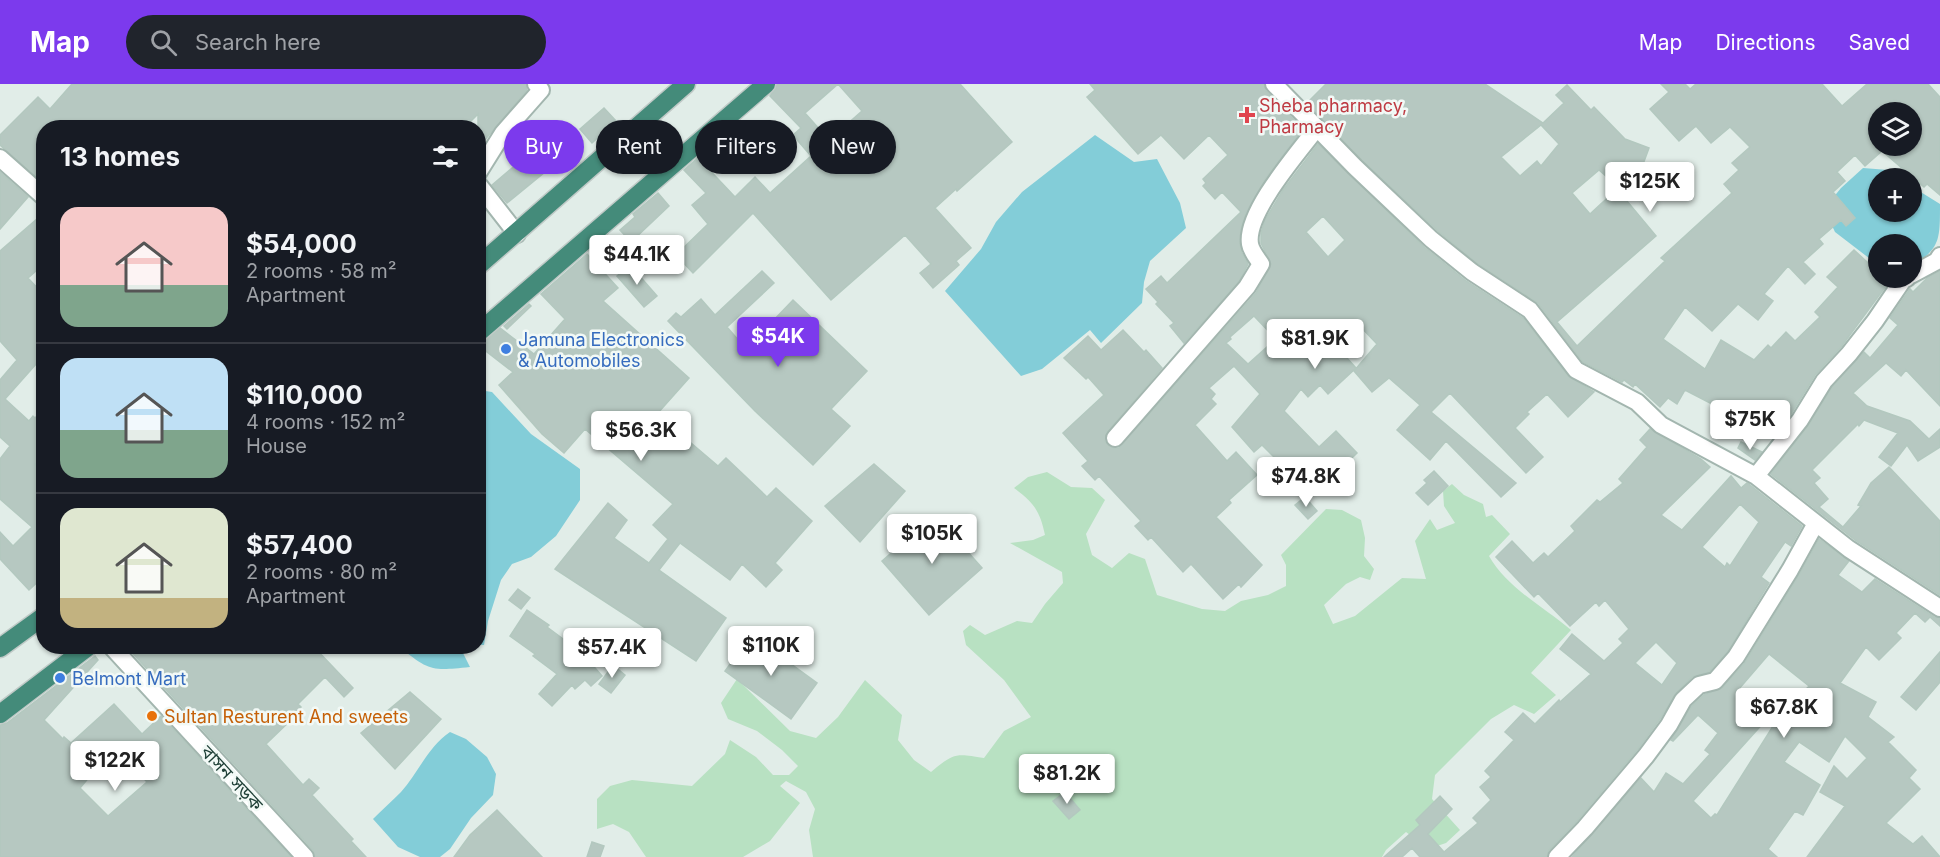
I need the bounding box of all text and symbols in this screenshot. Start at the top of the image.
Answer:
search box [126,15,546,69]
text: Map [30,25,90,59]
icon: search [147,26,180,59]
text: Search here [195,29,321,55]
text: Map [1639,30,1682,55]
text: Directions [1715,30,1816,55]
text: Saved [1849,30,1910,55]
place label: Sheba pharmacy, Pharmacy [1259,95,1407,137]
map controls [1868,102,1922,288]
button: layers [1868,102,1922,156]
marker: Sheba pharmacy, Pharmacy [1240,108,1254,122]
chip: Buy [504,120,584,174]
chip: Rent [596,120,683,174]
chip: Filters [695,120,797,174]
chip: New [809,120,896,174]
icon: filters [429,140,462,173]
text: 13 homes [60,141,180,172]
pin: $125K [1608,162,1692,213]
button: + [1868,168,1922,222]
text: $125K [1619,169,1681,193]
text: $54,000 [246,228,357,259]
icon: home [108,231,180,303]
button: − [1868,234,1922,288]
pin: $44.1K [588,235,686,286]
text: $44.1K [603,242,671,266]
text: 2 rooms · 58 m² [246,259,397,283]
text: Apartment [246,283,345,307]
pin: $54K [742,317,814,368]
pin: $81.9K [1266,319,1364,370]
text: $54K [751,324,805,348]
text: $81.9K [1281,326,1349,350]
place label: Jamuna Electronics & Automobiles [518,329,685,371]
marker: Jamuna Electronics & Automobiles [499,342,513,356]
text: $110,000 [246,379,363,410]
icon: home [108,382,180,454]
pin: $75K [1714,400,1786,451]
text: $75K [1724,407,1776,431]
text: 4 rooms · 152 m² [246,410,405,434]
pin: $56.3K [592,411,690,462]
text: $56.3K [605,418,677,442]
text: House [246,434,307,458]
pin: $74.8K [1257,457,1355,508]
text: $74.8K [1271,464,1341,488]
pin: $105K [890,514,974,565]
text: $105K [901,521,963,545]
text: $57,400 [246,529,353,560]
icon: home [108,532,180,604]
text: 2 rooms · 80 m² [246,560,397,584]
text: Apartment [246,584,345,608]
pin: $110K [729,626,813,677]
pin: $57.4K [563,628,661,679]
text: $110K [742,633,800,657]
text: $57.4K [577,635,647,659]
place label: Belmont Mart [72,668,186,689]
marker: Belmont Mart [53,671,67,685]
pin: $67.8K [1735,688,1833,739]
text: $67.8K [1750,695,1818,719]
place label: Sultan Resturent And sweets [164,706,408,727]
marker: Sultan Resturent And sweets [145,709,159,723]
street label: বাসন সড়ক [196,740,268,815]
pin: $122K [73,741,157,792]
text: $122K [84,748,146,772]
pin: $81.2K [1018,754,1116,805]
text: $81.2K [1033,761,1101,785]

